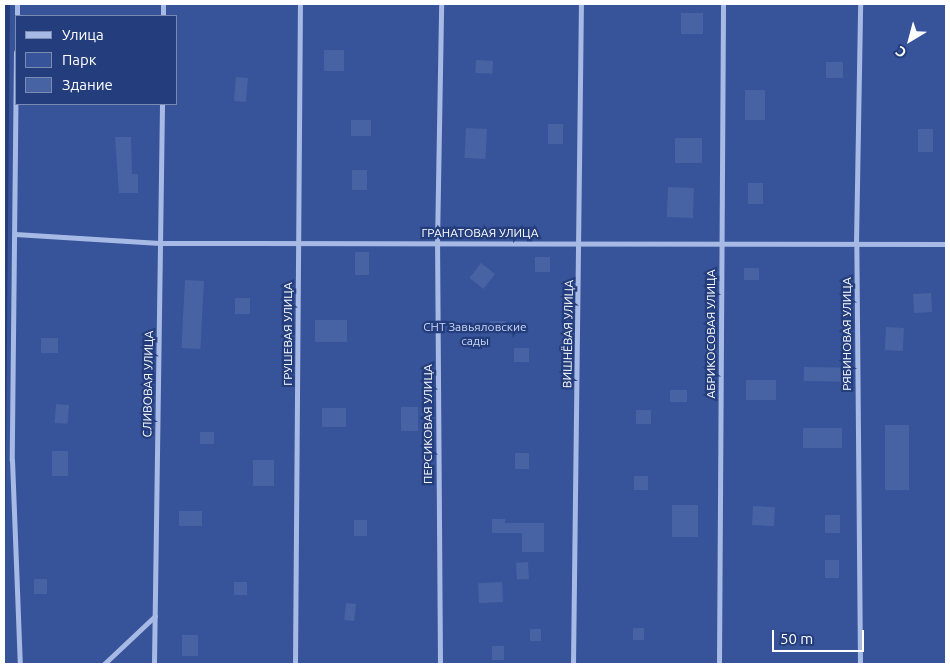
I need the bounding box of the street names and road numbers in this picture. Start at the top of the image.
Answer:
street label: ГРАНАТОВАЯ УЛИЦА [421,226,539,240]
street label: АБРИКОСОВАЯ УЛИЦА [704,269,718,399]
street label: РЯБИНОВАЯ УЛИЦА [840,277,854,391]
street label: ВИШНЁВАЯ УЛИЦА [560,280,576,388]
street label: ГРУШЕВАЯ УЛИЦА [281,282,295,386]
street label: СЛИВОВАЯ УЛИЦА [140,331,156,437]
street label: ПЕРСИКОВАЯ УЛИЦА [421,364,435,484]

